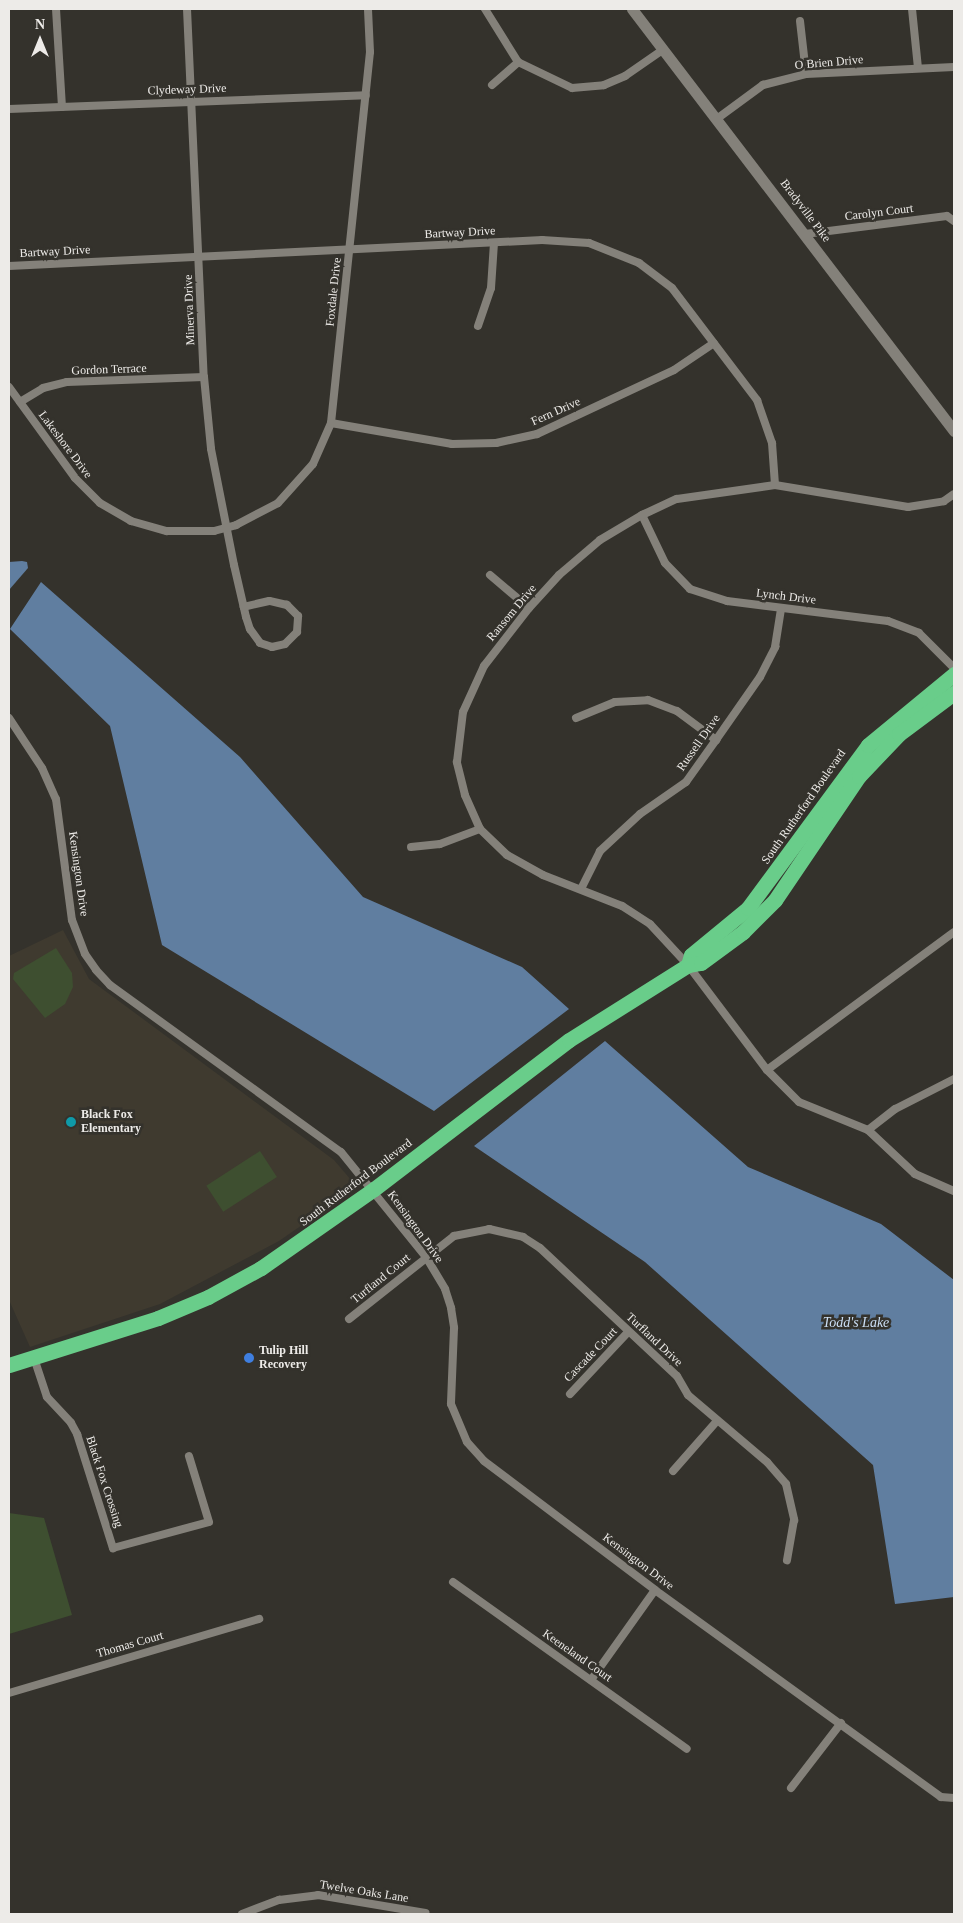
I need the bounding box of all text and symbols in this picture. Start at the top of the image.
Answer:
north arrow [15,15,65,65]
text: N [35,17,45,32]
street label: O Brien Drive [794,53,864,73]
street label: Clydeway Drive [147,81,227,99]
street label: Bradyville Pike [777,177,833,245]
street label: Carolyn Court [844,202,914,224]
street label: Bartway Drive [424,224,496,242]
street label: Bartway Drive [19,243,91,261]
street label: Foxdale Drive [323,257,345,327]
street label: Minerva Drive [182,274,198,346]
street label: Gordon Terrace [71,361,147,379]
street label: Fern Drive [529,395,583,429]
street label: Lakeshore Drive [35,409,95,481]
street label: Ransom Drive [484,582,540,644]
street label: Lynch Drive [755,586,817,608]
street label: Russell Drive [674,712,724,774]
street label: South Rutherford Boulevard [759,747,849,867]
street label: Kensington Drive [65,831,91,917]
place label: Black Fox Elementary [81,1108,141,1136]
marker: Black Fox Elementary [65,1116,77,1128]
street label: South Rutherford Boulevard [297,1136,415,1230]
street label: Kensington Drive [384,1188,446,1266]
street label: Turfland Court [349,1251,413,1307]
street label: Turfland Drive [623,1310,685,1370]
water label: Todd's Lake [823,1315,889,1331]
street label: Cascade Court [561,1325,621,1385]
place label: Tulip Hill Recovery [259,1344,308,1372]
marker: Tulip Hill Recovery [243,1352,255,1364]
street label: Black Fox Crossing [82,1434,126,1530]
street label: Kensington Drive [599,1530,677,1594]
street label: Keeneland Court [539,1627,615,1685]
street label: Thomas Court [95,1629,165,1661]
street label: Twelve Oaks Lane [319,1878,409,1906]

